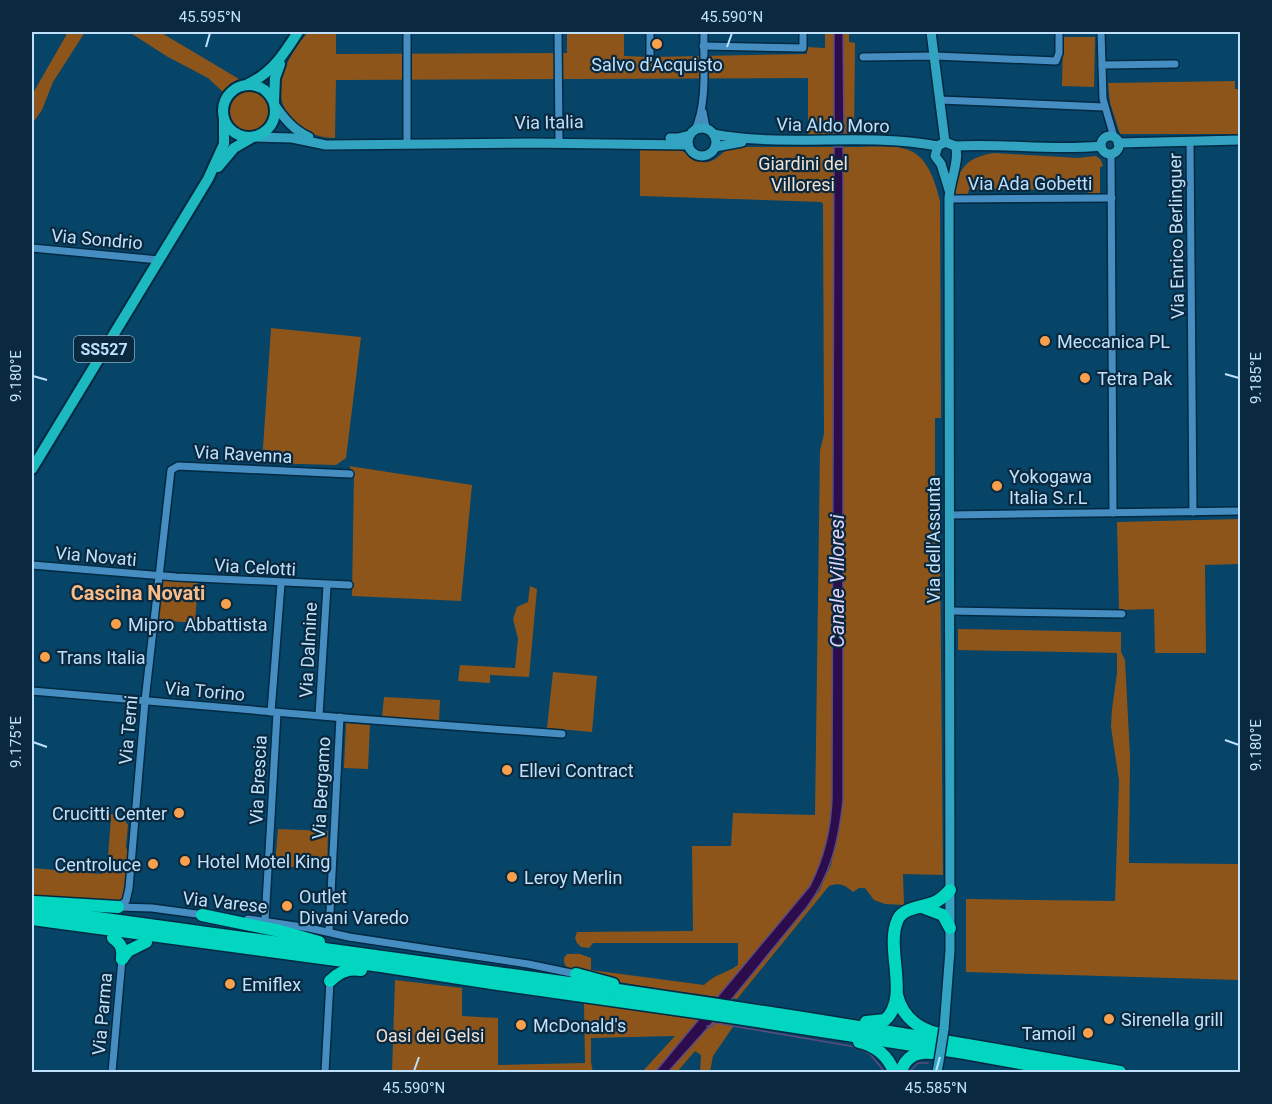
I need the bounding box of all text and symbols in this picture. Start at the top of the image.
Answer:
text: 45.595°N [179,8,241,26]
text: 45.590°N [701,8,763,26]
marker: Salvo d'Acquisto [650,37,664,51]
place label: Salvo d'Acquisto [591,54,723,75]
street label: Via Italia [514,111,584,133]
street label: Via Aldo Moro [776,114,890,136]
park label: Giardini del Villoresi [758,153,848,195]
street label: Via Enrico Berlinguer [1164,153,1188,319]
street label: Via Ada Gobetti [968,173,1092,194]
street label: Via Sondrio [50,225,144,253]
place label: Meccanica PL [1057,331,1170,352]
marker: Meccanica PL [1038,334,1052,348]
road number: SS527 [74,336,134,362]
text: 9.180°E [7,350,25,402]
text: 9.185°E [1247,352,1265,404]
place label: Tetra Pak [1097,368,1173,389]
marker: Tetra Pak [1078,371,1092,385]
street label: Via Ravenna [193,441,293,467]
place label: Yokogawa Italia S.r.L [1009,466,1092,508]
street label: Via dell'Assunta [923,477,944,603]
marker: Yokogawa Italia S.r.L [990,479,1004,493]
water label: Canale Villoresi [825,514,849,648]
street label: Via Novati [54,542,138,570]
street label: Via Celotti [213,554,297,580]
district label: Cascina Novati [71,581,205,605]
marker: Abbattista [219,597,233,611]
street label: Via Dalmine [295,602,321,698]
place label: Mipro [128,614,174,635]
place label: Abbattista [185,614,267,635]
marker: Mipro [109,617,123,631]
place label: Trans Italia [57,647,145,668]
marker: Trans Italia [38,650,52,664]
street label: Via Torino [164,677,246,705]
street label: Via Terni [115,694,141,766]
text: 9.175°E [7,716,25,768]
text: 9.180°E [1247,719,1265,771]
street label: Via Brescia [245,735,271,825]
street label: Via Bergamo [308,736,334,840]
place label: Ellevi Contract [519,760,634,781]
marker: Ellevi Contract [500,763,514,777]
place label: Crucitti Center [52,803,167,824]
marker: Crucitti Center [172,806,186,820]
place label: Hotel Motel King [197,851,330,872]
place label: Centroluce [54,854,141,875]
marker: Hotel Motel King [178,854,192,868]
marker: Centroluce [146,857,160,871]
place label: Leroy Merlin [524,867,622,888]
marker: Leroy Merlin [505,870,519,884]
place label: Outlet Divani Varedo [299,886,409,928]
street label: Via Varese [182,887,268,917]
marker: Outlet Divani Varedo [280,899,294,913]
street label: Via Parma [88,972,116,1056]
place label: Emiflex [242,974,301,995]
marker: Emiflex [223,977,237,991]
place label: Sirenella grill [1121,1009,1223,1030]
marker: Sirenella grill [1102,1012,1116,1026]
place label: McDonald's [533,1015,626,1036]
marker: McDonald's [514,1018,528,1032]
place label: Tamoil [1022,1023,1076,1044]
park label: Oasi dei Gelsi [376,1025,484,1046]
marker: Tamoil [1081,1026,1095,1040]
text: 45.590°N [383,1079,445,1097]
text: 45.585°N [905,1079,967,1097]

